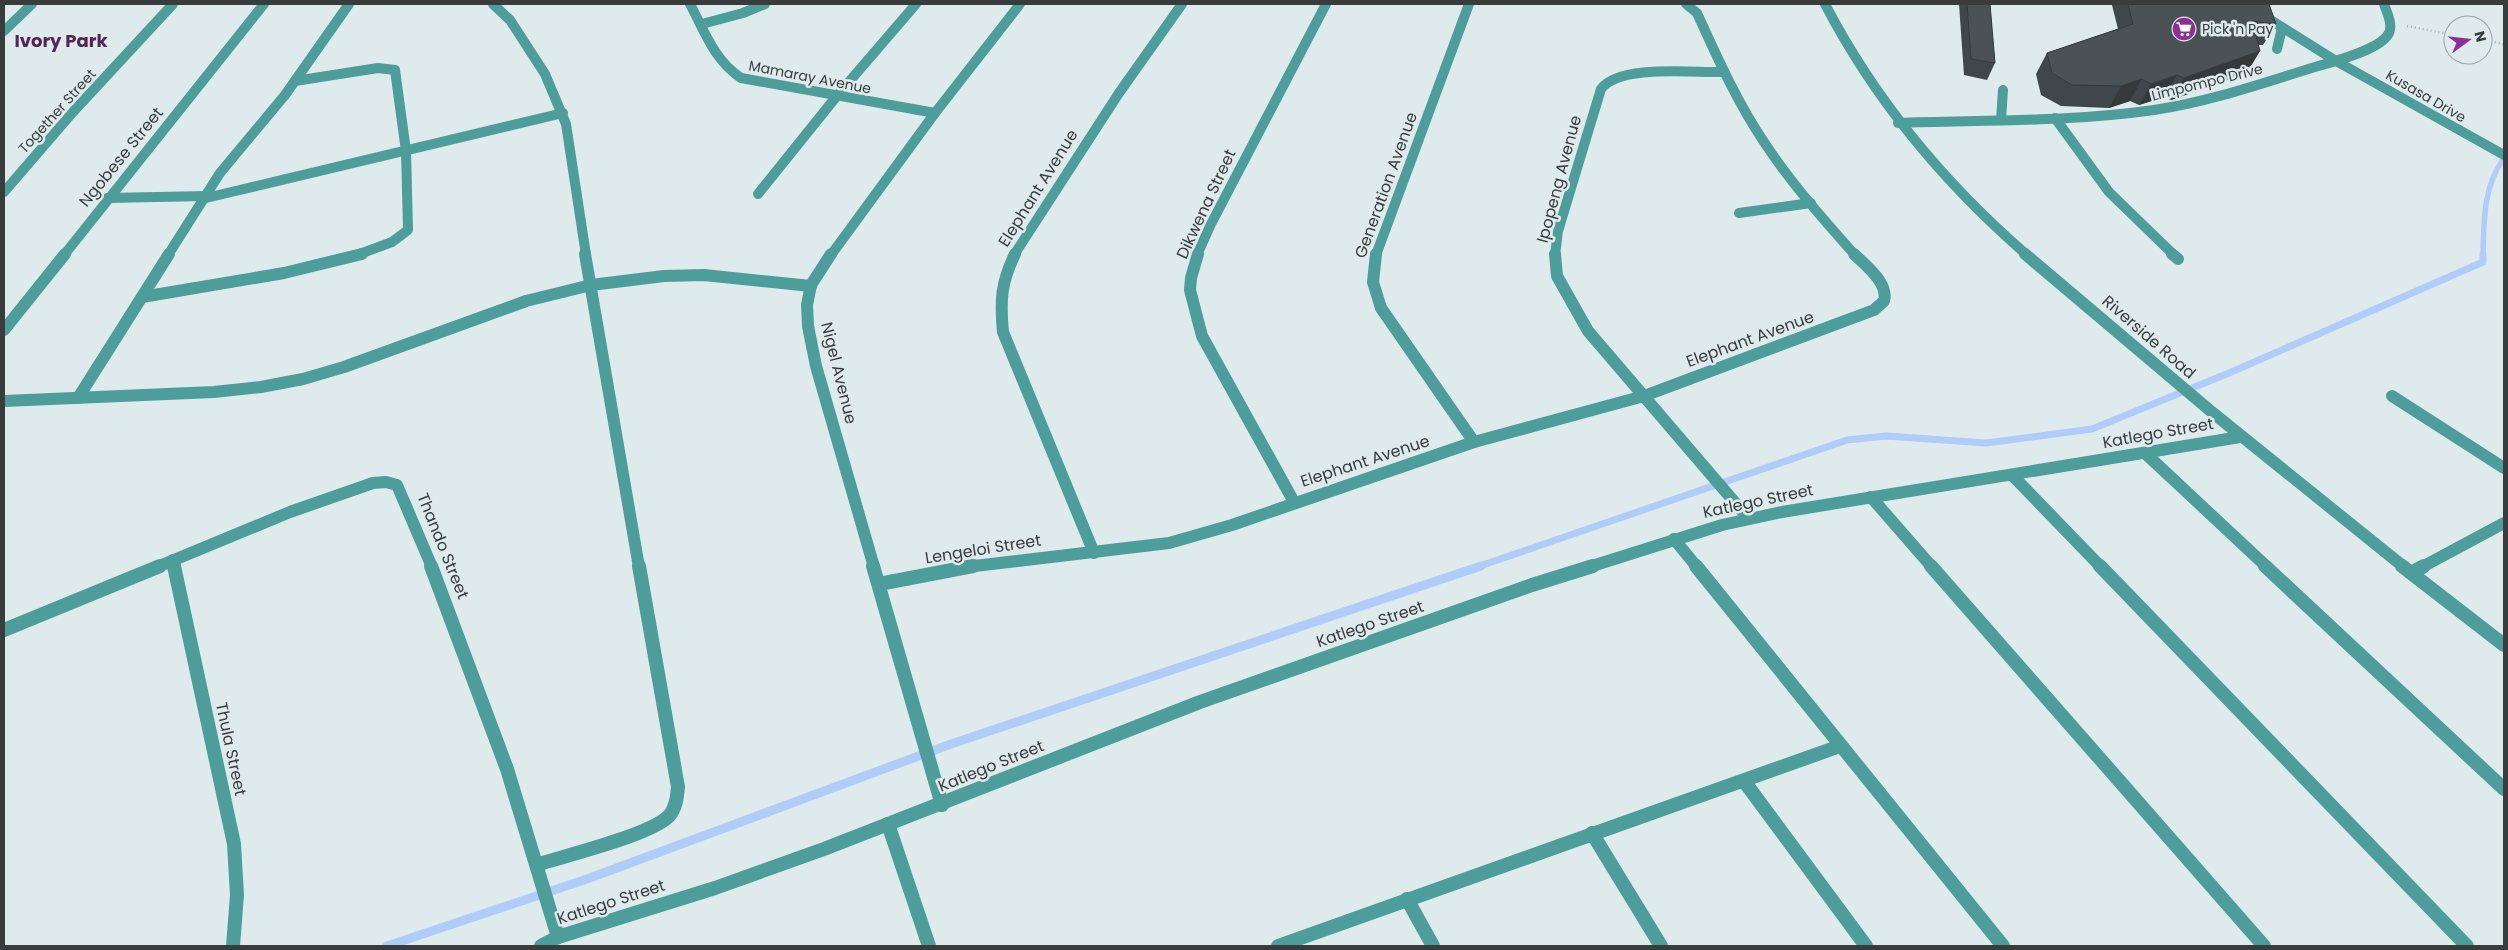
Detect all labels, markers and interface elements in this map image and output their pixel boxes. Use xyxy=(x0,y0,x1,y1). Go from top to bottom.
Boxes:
north arrow xyxy=(2443,15,2493,65)
supermarket icon: Pick 'n Pay xyxy=(2171,16,2197,42)
place label: Pick 'n Pay xyxy=(2202,19,2273,39)
district label: Ivory Park xyxy=(14,28,108,53)
text: N xyxy=(2470,29,2492,44)
street label: Mamaray Avenue xyxy=(747,55,873,99)
street label: Limpompo Drive xyxy=(2149,58,2265,105)
street label: Together Street xyxy=(14,64,100,158)
street label: Kusasa Drive xyxy=(2382,65,2470,127)
street label: Ngobese Street xyxy=(74,102,169,212)
street label: Generation Avenue xyxy=(1349,109,1423,261)
street label: Ipopeng Avenue xyxy=(1531,113,1587,245)
street label: Elephant Avenue xyxy=(993,125,1083,251)
street label: Dikwena Street xyxy=(1170,145,1242,263)
street label: Riverside Road xyxy=(2097,290,2201,384)
street label: Elephant Avenue xyxy=(1683,305,1817,373)
street label: Nigel Avenue xyxy=(815,320,863,426)
street label: Katlego Street xyxy=(2101,412,2215,454)
street label: Elephant Avenue xyxy=(1298,429,1433,493)
street label: Katlego Street xyxy=(1701,478,1815,524)
street label: Thando Street xyxy=(411,490,475,602)
street label: Lengeloi Street xyxy=(923,528,1043,570)
street label: Katlego Street xyxy=(1313,595,1427,653)
street label: Thula Street xyxy=(210,700,252,798)
street label: Katlego Street xyxy=(935,734,1048,798)
street label: Katlego Street xyxy=(554,874,668,930)

